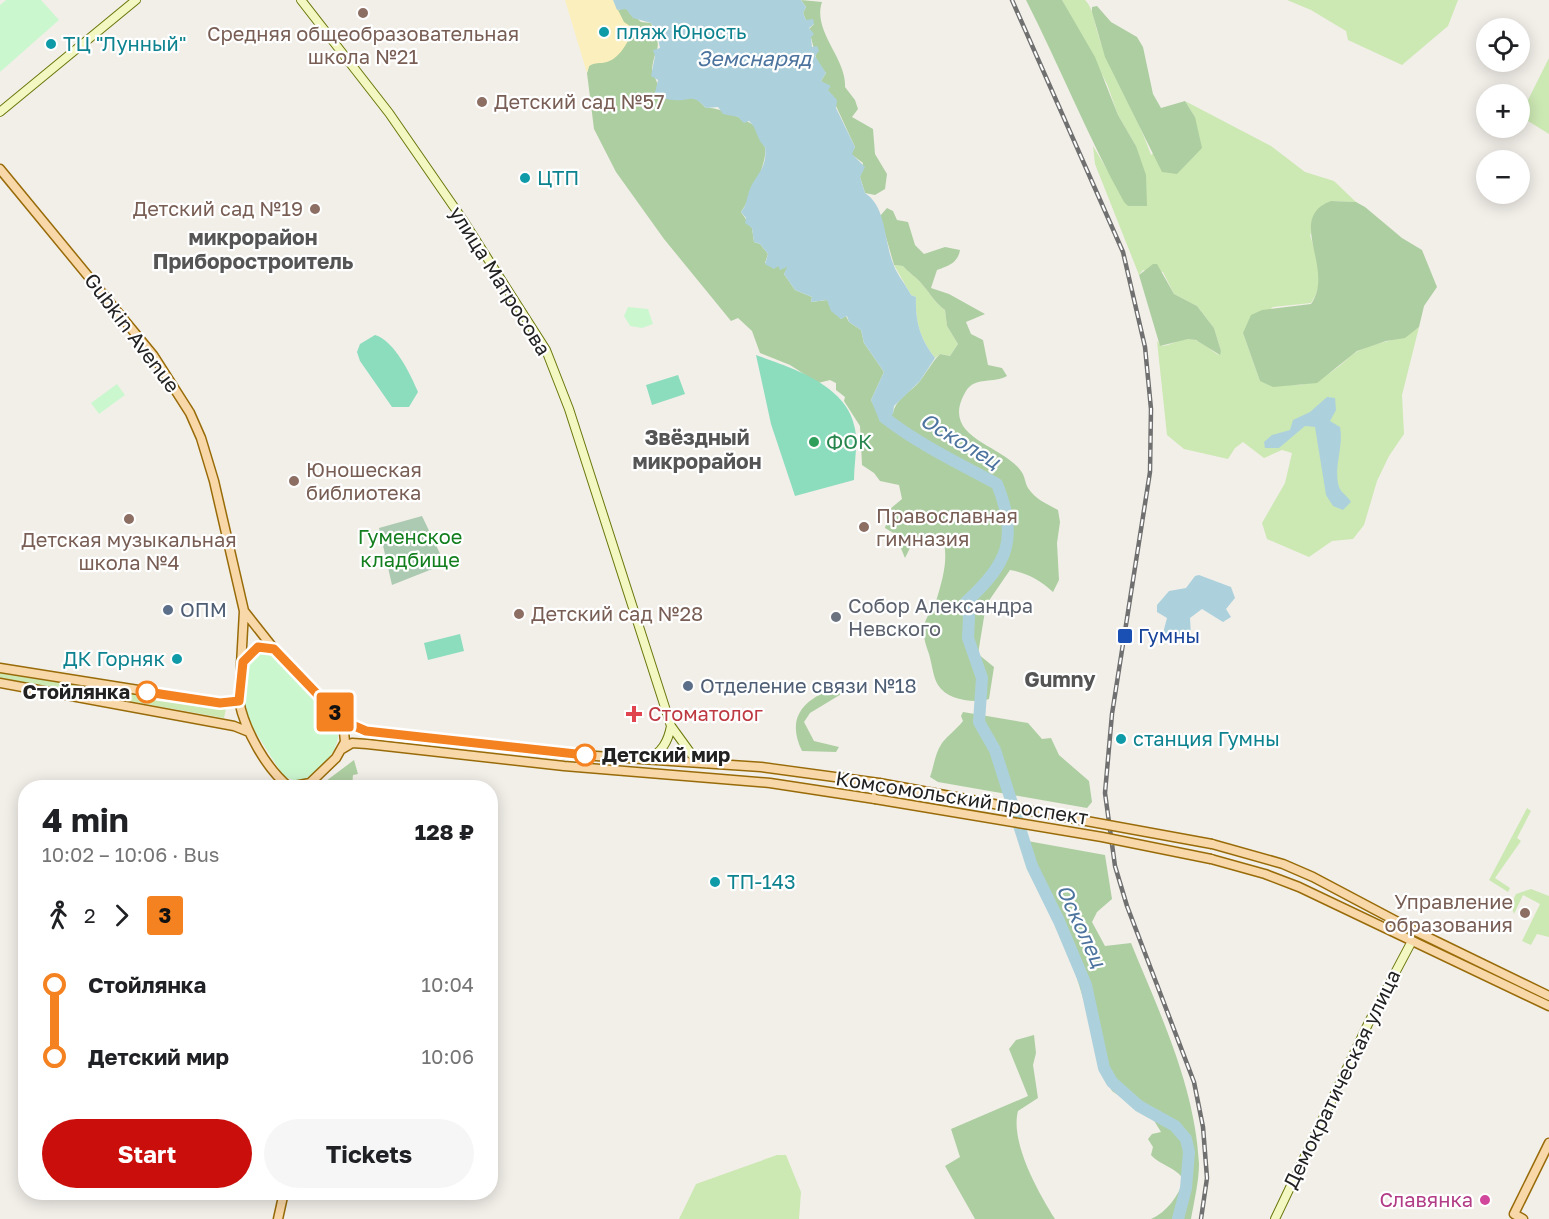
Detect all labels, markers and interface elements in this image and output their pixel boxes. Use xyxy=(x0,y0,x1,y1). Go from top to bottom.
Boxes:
marker: Средняя общеобразовательная школа №21 xyxy=(356,6,370,20)
map controls xyxy=(1476,18,1530,204)
button: locate xyxy=(1476,18,1530,72)
place label: пляж Юность xyxy=(616,19,747,43)
place label: Средняя общеобразовательная школа №21 xyxy=(207,21,519,68)
marker: пляж Юность xyxy=(597,25,611,39)
place label: ТЦ "Лунный" xyxy=(63,31,187,55)
marker: ТЦ "Лунный" xyxy=(44,37,58,51)
water label: Земснаряд xyxy=(697,45,813,71)
button: + xyxy=(1476,84,1530,138)
place label: Детский сад №57 xyxy=(494,89,665,113)
marker: Детский сад №57 xyxy=(475,95,489,109)
button: − xyxy=(1476,150,1530,204)
place label: ЦТП xyxy=(537,165,579,189)
marker: ЦТП xyxy=(518,171,532,185)
place label: Детский сад №19 xyxy=(133,196,303,220)
street label: улица Матросова xyxy=(445,201,556,360)
marker: Детский сад №19 xyxy=(308,202,322,216)
district label: микрорайон Приборостроитель xyxy=(153,224,354,274)
street label: Gubkin Avenue xyxy=(80,268,185,397)
water label: Осколец xyxy=(916,406,1006,475)
district label: Звёздный микрорайон xyxy=(633,424,761,474)
place label: ФОК xyxy=(826,429,872,453)
marker: ФОК xyxy=(807,435,821,449)
place label: Юношеская библиотека xyxy=(306,457,422,504)
marker: Юношеская библиотека xyxy=(287,474,301,488)
place label: Православная гимназия xyxy=(876,503,1018,550)
marker: Детская музыкальная школа №4 xyxy=(122,512,136,526)
marker: Православная гимназия xyxy=(857,520,871,534)
park label: Гуменское кладбище xyxy=(358,524,462,571)
place label: Детская музыкальная школа №4 xyxy=(21,527,237,574)
place label: Собор Александра Невского xyxy=(848,593,1033,640)
place label: ОПМ xyxy=(180,597,227,621)
place label: Детский сад №28 xyxy=(531,601,703,625)
marker: ОПМ xyxy=(161,603,175,617)
marker: Детский сад №28 xyxy=(512,607,526,621)
marker: Собор Александра Невского xyxy=(829,610,843,624)
place label: Гумны xyxy=(1138,623,1200,647)
marker: Гумны xyxy=(1116,627,1134,645)
place label: ДК Горняк xyxy=(63,646,165,670)
marker: ДК Горняк xyxy=(170,652,184,666)
district label: Gumny xyxy=(1024,666,1096,692)
place label: Отделение связи №18 xyxy=(700,673,917,697)
place label: Стойлянка xyxy=(23,679,130,703)
marker: Отделение связи №18 xyxy=(681,679,695,693)
marker: Стойлянка xyxy=(136,681,158,703)
line badge: 3 xyxy=(316,692,354,732)
text: 3 xyxy=(329,699,341,725)
place label: Стоматолог xyxy=(648,701,763,725)
marker: Стоматолог xyxy=(625,705,643,723)
place label: станция Гумны xyxy=(1133,726,1280,750)
marker: станция Гумны xyxy=(1114,732,1128,746)
place label: Детский мир xyxy=(602,742,730,766)
marker: Детский мир xyxy=(574,744,596,766)
street label: Комсомольский проспект xyxy=(834,765,1090,829)
text: 4 min xyxy=(42,800,129,839)
text: 128 ₽ xyxy=(415,818,474,845)
text: 10:02 – 10:06 · Bus xyxy=(42,842,219,866)
place label: ТП-143 xyxy=(727,869,796,893)
marker: ТП-143 xyxy=(708,875,722,889)
water label: Осколец xyxy=(1051,880,1113,972)
place label: Управление образования xyxy=(1385,889,1513,936)
icon: walk xyxy=(42,899,75,932)
icon: forward xyxy=(105,899,138,932)
text: 3 xyxy=(159,902,171,928)
text: 2 xyxy=(84,903,96,927)
marker: Управление образования xyxy=(1518,906,1532,920)
street label: Демократическая улица xyxy=(1278,965,1405,1192)
text: Стойлянка xyxy=(88,971,206,998)
text: 10:04 xyxy=(421,972,474,996)
text: Детский мир xyxy=(88,1043,229,1070)
text: 10:06 xyxy=(421,1044,474,1068)
button: Start xyxy=(42,1119,252,1188)
button: Tickets xyxy=(264,1119,474,1188)
place label: Славянка xyxy=(1380,1187,1473,1211)
marker: Славянка xyxy=(1478,1193,1492,1207)

